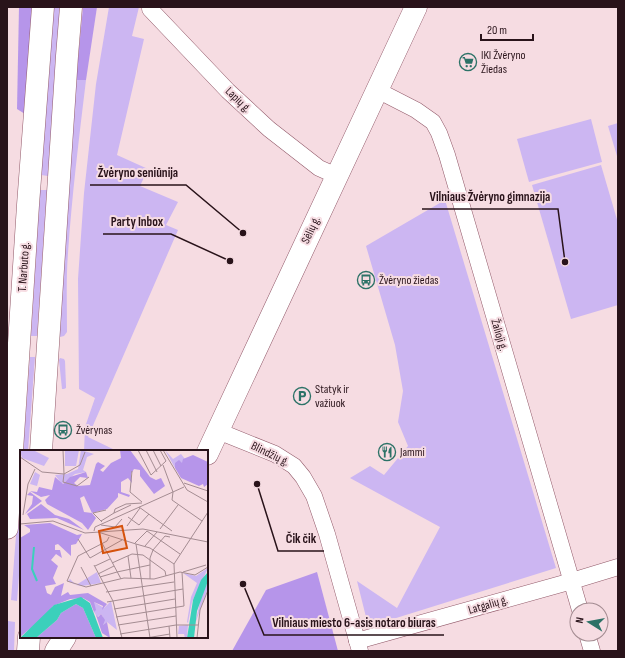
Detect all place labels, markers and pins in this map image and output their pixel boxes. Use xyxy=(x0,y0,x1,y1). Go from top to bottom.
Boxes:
place label: IKI Žvėryno Žiedas xyxy=(481,48,526,77)
supermarket icon: IKI Žvėryno Žiedas xyxy=(458,52,478,72)
callout: Žvėryno seniūnija xyxy=(90,160,186,185)
callout: Vilniaus Žvėryno gimnazija xyxy=(422,184,558,209)
callout: Party Inbox xyxy=(103,209,171,234)
bus stop icon: Žvėryno žiedas xyxy=(356,270,376,290)
place label: Žvėryno žiedas xyxy=(379,273,439,288)
place label: Statyk ir važiuok xyxy=(315,382,349,411)
parking icon: Statyk ir važiuok xyxy=(292,386,312,406)
bus stop icon: Žvėrynas xyxy=(53,420,73,440)
place label: Žvėrynas xyxy=(76,423,112,438)
restaurant icon: Jammi xyxy=(377,442,397,462)
place label: Jammi xyxy=(399,445,425,460)
callout: Čik čik xyxy=(278,526,324,551)
callout: Vilniaus miesto 6-asis notaro biuras xyxy=(264,610,444,635)

